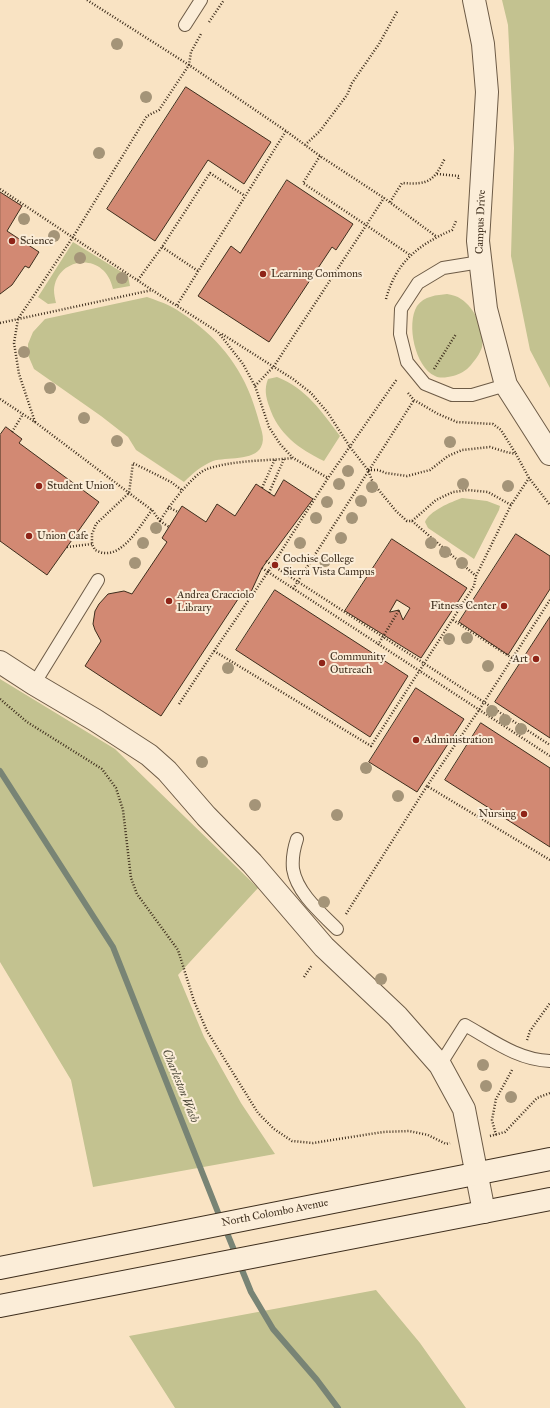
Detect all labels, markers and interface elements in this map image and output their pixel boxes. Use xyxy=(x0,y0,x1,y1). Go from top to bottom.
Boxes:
street label: Campus Drive xyxy=(473,190,489,254)
place label: Science xyxy=(20,234,54,248)
marker: Science xyxy=(7,236,17,246)
place label: Learning Commons xyxy=(271,267,362,281)
marker: Learning Commons xyxy=(258,269,268,279)
place label: Student Union xyxy=(47,479,114,493)
marker: Student Union xyxy=(34,481,44,491)
place label: Union Cafe xyxy=(37,529,89,543)
marker: Union Cafe xyxy=(24,531,34,541)
place label: Cochise College Sierra Vista Campus xyxy=(283,552,375,578)
marker: Cochise College Sierra Vista Campus xyxy=(270,560,280,570)
place label: Andrea Cracciolo Library xyxy=(177,588,254,614)
marker: Andrea Cracciolo Library xyxy=(164,596,174,606)
place label: Fitness Center xyxy=(430,599,496,613)
marker: Fitness Center xyxy=(499,601,509,611)
place label: Community Outreach xyxy=(330,650,385,676)
place label: Art xyxy=(513,652,528,666)
marker: Art xyxy=(531,654,541,664)
marker: Community Outreach xyxy=(317,658,327,668)
place label: Administration xyxy=(424,733,493,747)
marker: Administration xyxy=(411,735,421,745)
place label: Nursing xyxy=(479,807,516,821)
marker: Nursing xyxy=(519,809,529,819)
water label: Charleston Wash xyxy=(159,1047,201,1125)
street label: North Colombo Avenue xyxy=(221,1196,329,1230)

